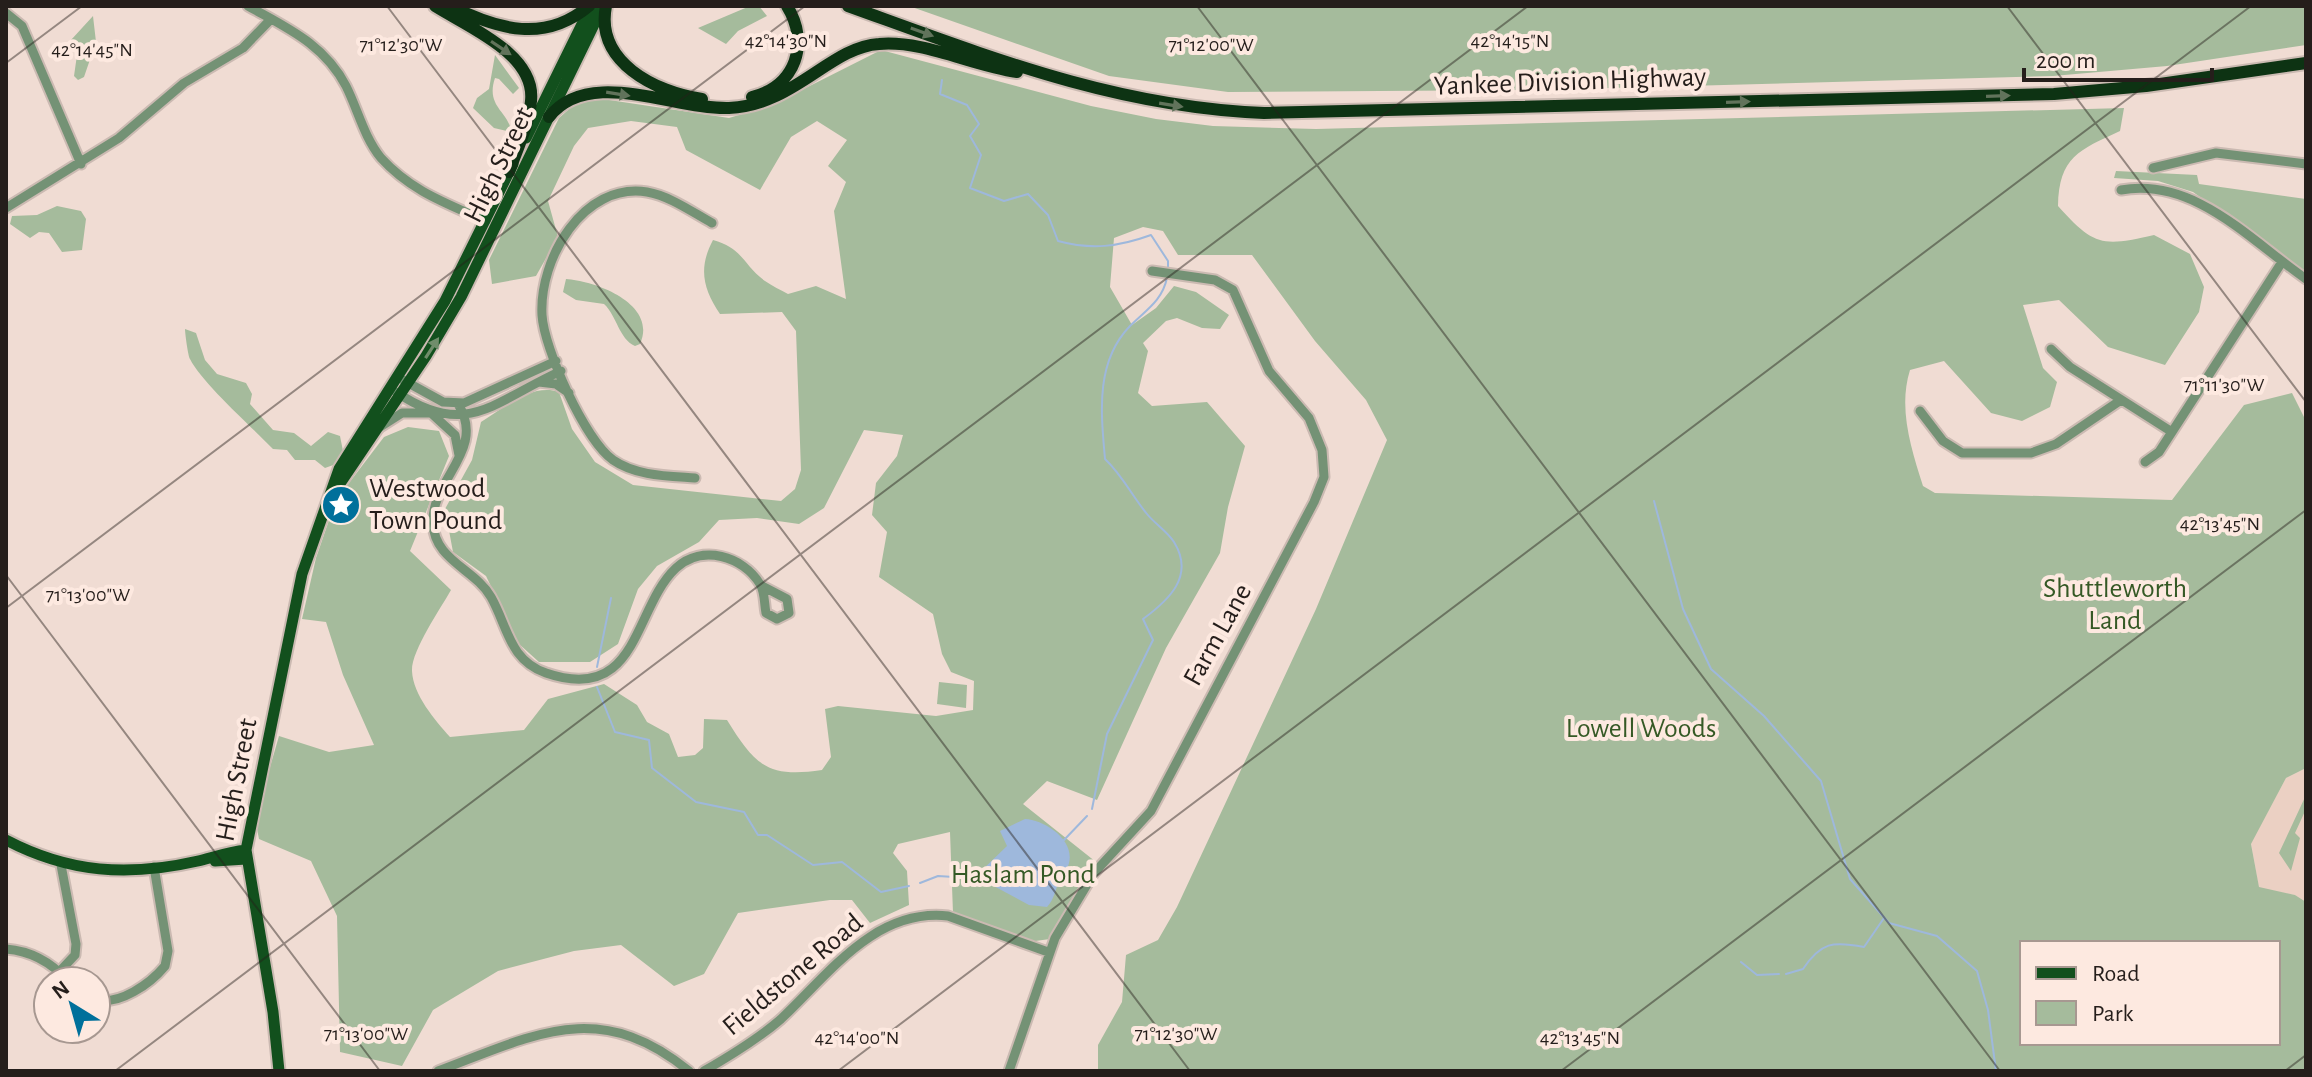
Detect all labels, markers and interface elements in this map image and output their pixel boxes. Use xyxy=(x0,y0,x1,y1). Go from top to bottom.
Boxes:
one-way arrow xyxy=(910,27,934,39)
text: 42°14'30"N xyxy=(745,31,827,51)
text: 42°14'15"N xyxy=(1471,31,1549,51)
scale bar xyxy=(2024,32,2212,82)
text: 71°12'30"W xyxy=(360,35,443,55)
text: 71°12'00"W xyxy=(1168,35,1254,55)
text: 42°14'45"N xyxy=(51,40,133,60)
one-way arrow xyxy=(490,41,511,56)
text: 200 m xyxy=(2036,49,2095,73)
street label: Yankee Division Highway xyxy=(1433,63,1707,101)
one-way arrow xyxy=(606,88,631,100)
one-way arrow xyxy=(1986,89,2011,102)
one-way arrow xyxy=(1726,95,1751,108)
one-way arrow xyxy=(1159,99,1184,112)
street label: High Street xyxy=(459,103,539,227)
one-way arrow xyxy=(424,337,439,358)
text: 71°11'30"W xyxy=(2184,375,2264,395)
place label: Westwood Town Pound xyxy=(369,475,502,535)
place icon: Westwood Town Pound xyxy=(320,484,362,526)
text: 42°13'45"N xyxy=(2180,514,2260,534)
park label: Shuttleworth Land xyxy=(2043,575,2187,635)
street label: Farm Lane xyxy=(1179,579,1257,691)
text: 71°13'00"W xyxy=(46,585,130,605)
park label: Lowell Woods xyxy=(1566,715,1716,743)
street label: High Street xyxy=(211,716,263,844)
park label: Haslam Pond xyxy=(951,861,1095,889)
street label: Fieldstone Road xyxy=(718,909,868,1041)
legend xyxy=(2020,941,2280,1045)
text: Road xyxy=(2092,962,2140,986)
north arrow xyxy=(32,965,112,1045)
text: N xyxy=(48,976,73,1003)
text: Park xyxy=(2092,1002,2133,1026)
text: 71°13'00"W xyxy=(324,1024,408,1044)
text: 71°12'30"W xyxy=(1135,1024,1218,1044)
text: 42°14'00"N xyxy=(815,1028,899,1048)
text: 42°13'45"N xyxy=(1540,1028,1620,1048)

